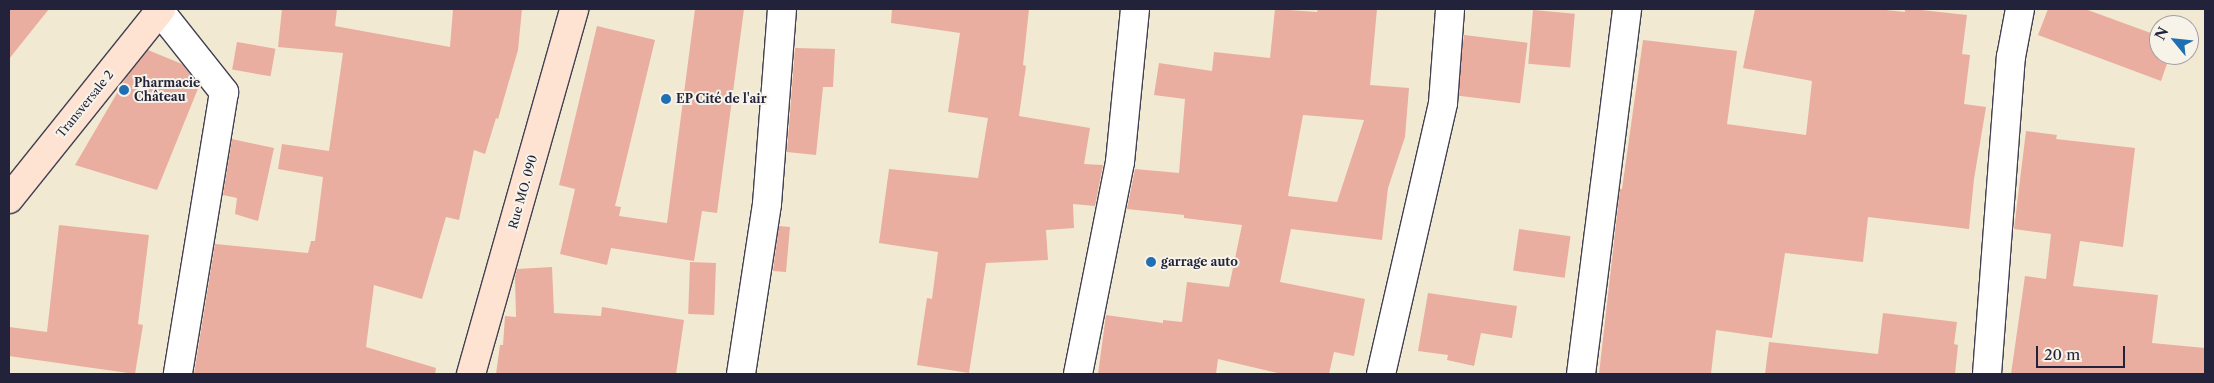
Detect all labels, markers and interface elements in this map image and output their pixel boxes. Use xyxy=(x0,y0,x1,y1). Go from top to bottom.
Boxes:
north arrow xyxy=(2149,15,2199,65)
text: N xyxy=(2151,24,2172,43)
street label: Transversale 2 xyxy=(54,68,116,140)
place label: Pharmacie Château xyxy=(134,76,200,104)
marker: Pharmacie Château xyxy=(118,84,130,96)
place label: EP Cité de l'air xyxy=(676,92,767,106)
marker: EP Cité de l'air xyxy=(660,93,672,105)
street label: Rue MO. 090 xyxy=(506,153,540,231)
place label: garrage auto xyxy=(1161,255,1238,269)
marker: garrage auto xyxy=(1145,256,1157,268)
scale bar xyxy=(2039,336,2128,368)
text: 20 m xyxy=(2044,345,2080,364)

